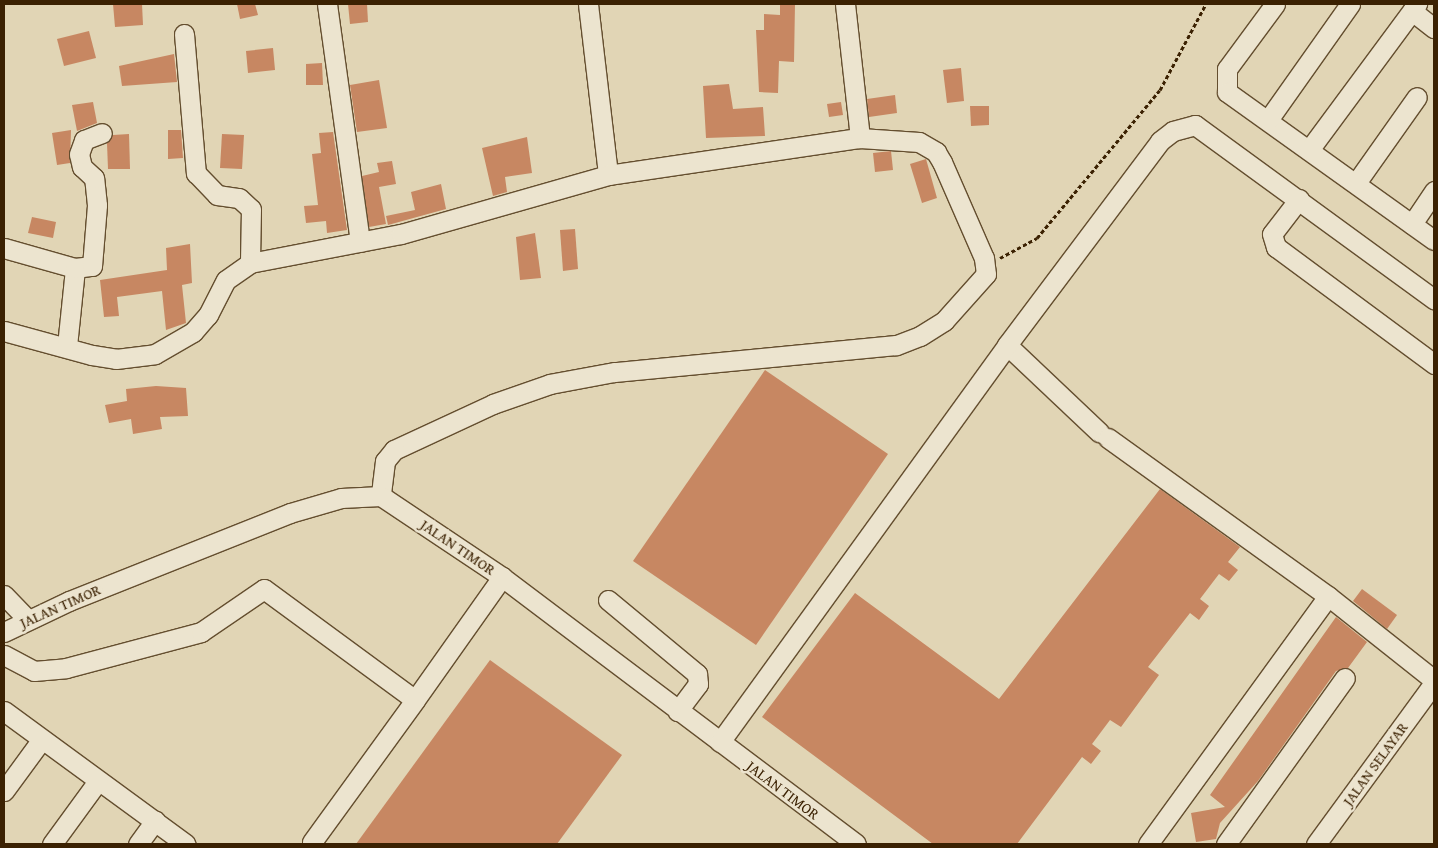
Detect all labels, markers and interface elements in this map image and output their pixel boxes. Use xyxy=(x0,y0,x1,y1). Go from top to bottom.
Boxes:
street label: JALAN TIMOR xyxy=(417,515,499,579)
street label: JALAN TIMOR xyxy=(17,580,103,632)
street label: JALAN SELAYAR xyxy=(1339,719,1411,809)
street label: JALAN TIMOR xyxy=(743,757,823,823)

